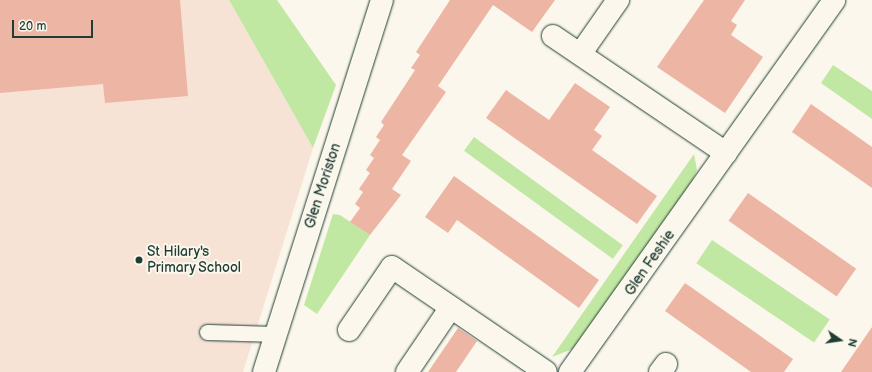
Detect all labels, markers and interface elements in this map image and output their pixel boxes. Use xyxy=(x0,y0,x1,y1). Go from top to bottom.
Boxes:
scale bar xyxy=(14,12,95,38)
text: 20 m xyxy=(19,19,46,34)
street label: Glen Moriston xyxy=(301,141,345,231)
street label: Glen Feshie xyxy=(621,227,679,299)
place label: St Hilary's Primary School xyxy=(147,244,242,276)
marker: St Hilary's Primary School xyxy=(134,255,144,265)
north arrow xyxy=(820,320,860,360)
text: N xyxy=(845,337,859,348)

